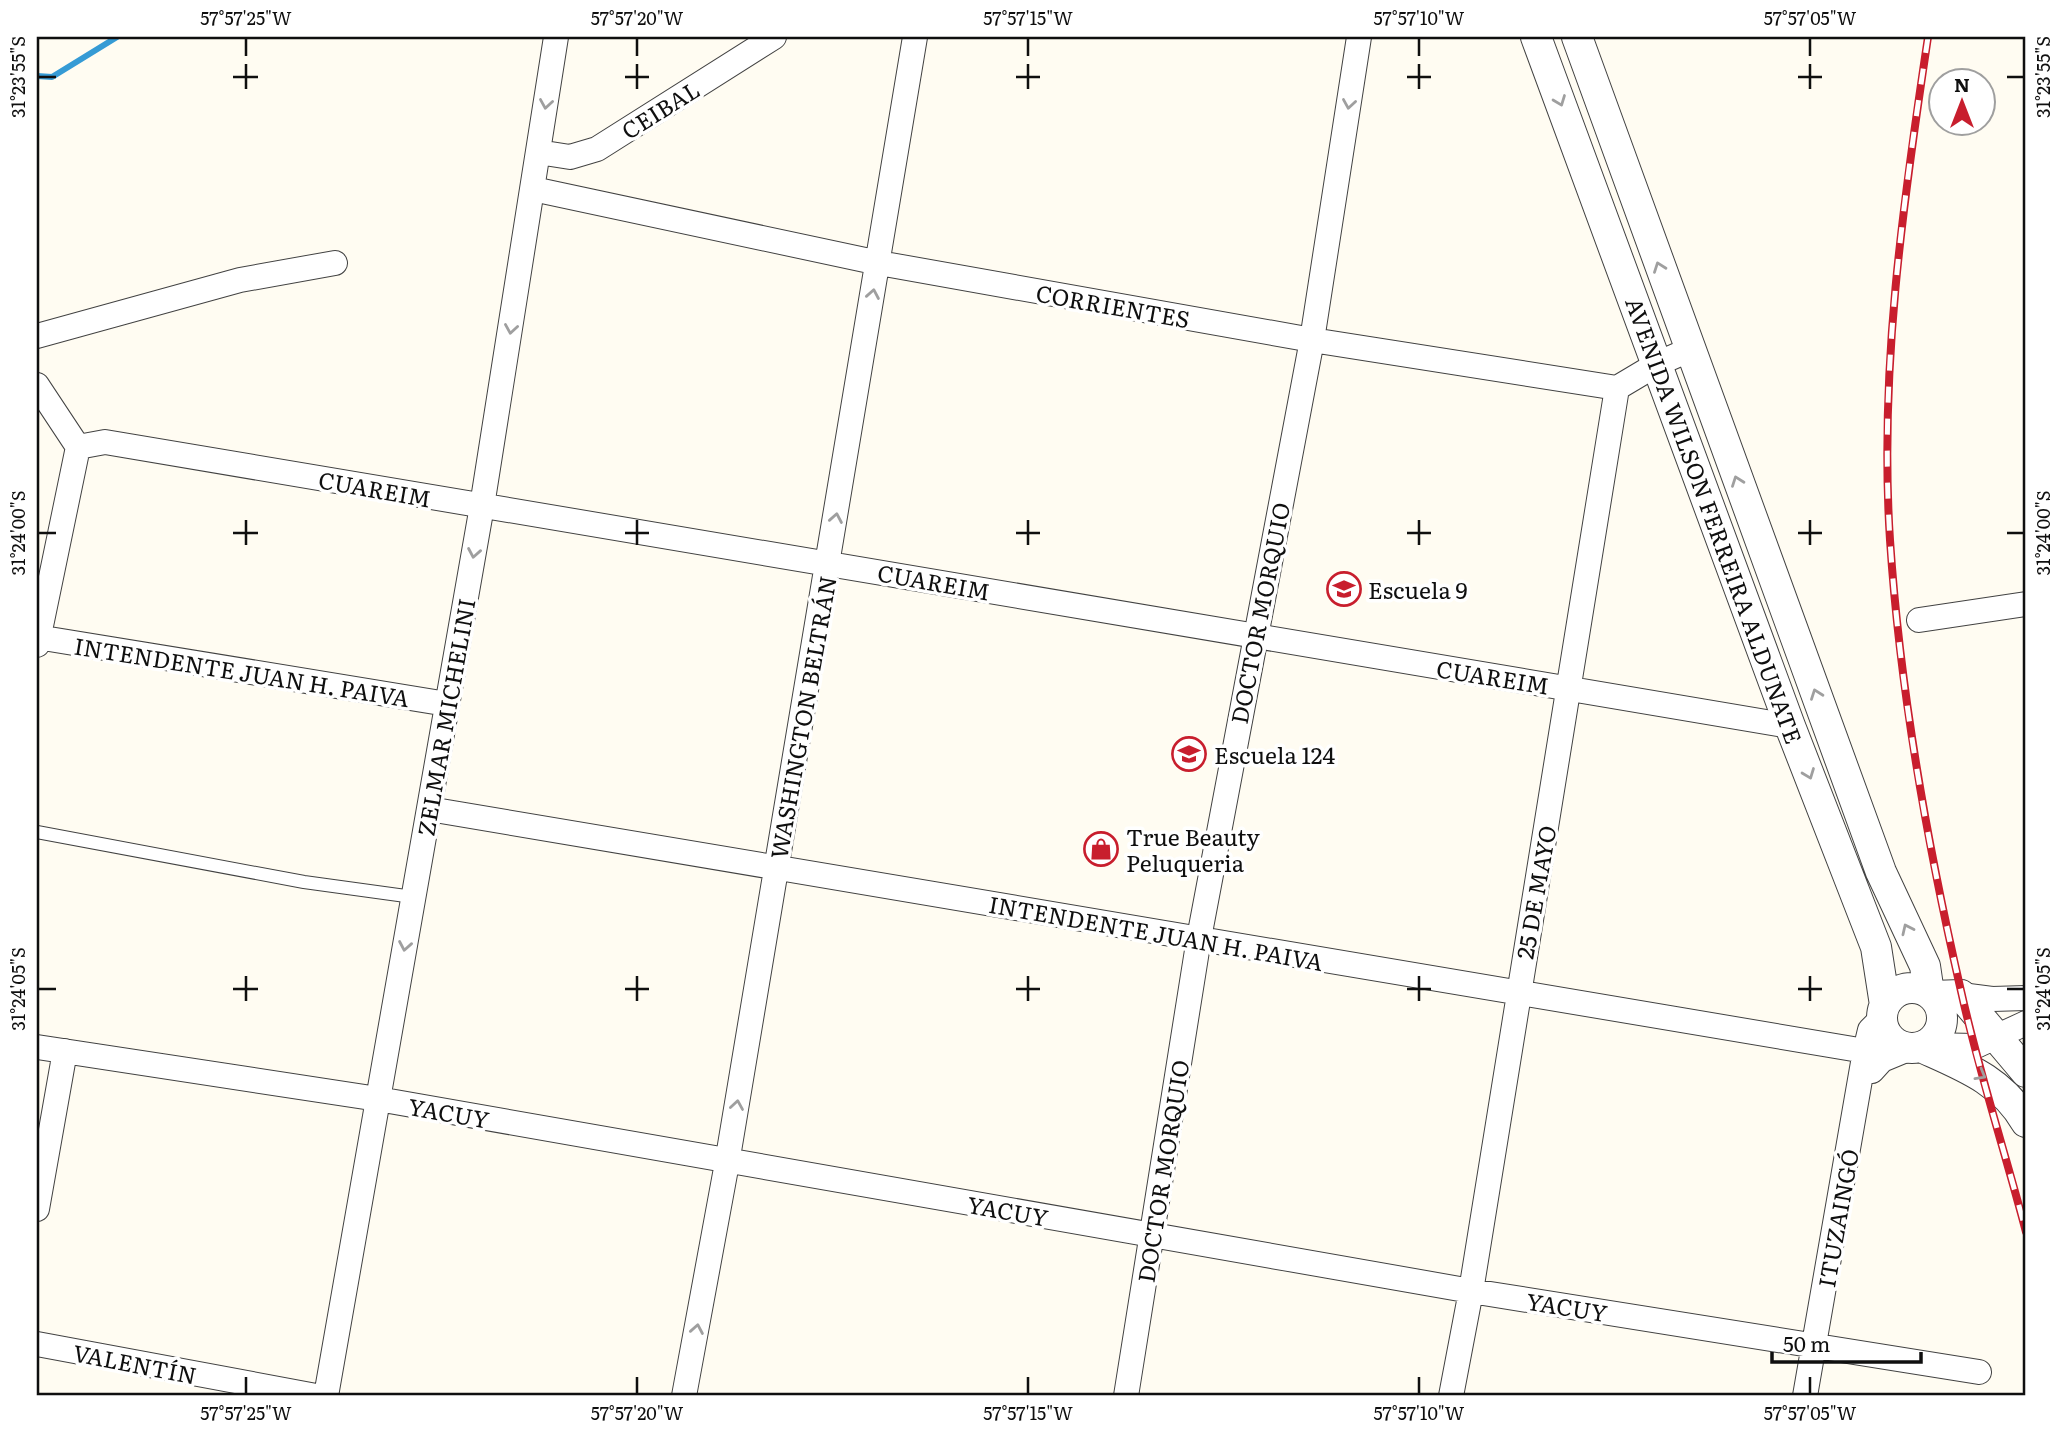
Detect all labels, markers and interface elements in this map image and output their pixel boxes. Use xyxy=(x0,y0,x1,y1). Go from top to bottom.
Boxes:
text: 57°57'25"W xyxy=(200,4,292,31)
text: 57°57'20"W xyxy=(591,4,684,31)
text: 57°57'15"W xyxy=(983,4,1073,31)
text: 57°57'10"W xyxy=(1374,4,1465,31)
text: 57°57'05"W xyxy=(1764,4,1857,31)
text: 31°23'55"S xyxy=(4,36,31,118)
text: 31°23'55"S xyxy=(2029,36,2056,118)
north arrow xyxy=(1926,66,1996,136)
text: N xyxy=(1954,70,1970,98)
street label: CEIBAL xyxy=(614,72,706,146)
one-way arrow xyxy=(1552,94,1566,106)
one-way arrow xyxy=(539,98,554,110)
one-way arrow xyxy=(1342,98,1357,110)
one-way arrow xyxy=(1653,261,1667,274)
street label: CORRIENTES xyxy=(1034,275,1192,335)
one-way arrow xyxy=(865,288,880,300)
street label: AVENIDA WILSON FERREIRA ALDUNATE xyxy=(1618,292,1812,748)
one-way arrow xyxy=(503,323,518,335)
street label: CUAREIM xyxy=(316,461,434,515)
one-way arrow xyxy=(1731,475,1745,487)
text: 31°24'00"S xyxy=(4,491,31,575)
text: 31°24'00"S xyxy=(2029,491,2056,575)
street label: DOCTOR MORQUIO xyxy=(1221,499,1297,727)
one-way arrow xyxy=(828,513,843,524)
one-way arrow xyxy=(467,547,482,559)
street label: CUAREIM xyxy=(875,554,993,608)
school or university icon: Escuela 9 xyxy=(1325,570,1363,608)
place label: Escuela 9 xyxy=(1368,572,1467,606)
street label: WASHINGTON BELTRÁN xyxy=(760,573,844,861)
street label: ZELMAR MICHELINI xyxy=(407,596,483,838)
street label: INTENDENTE JUAN H. PAIVA xyxy=(72,628,412,714)
street label: CUAREIM xyxy=(1434,650,1552,702)
one-way arrow xyxy=(1810,689,1824,701)
school or university icon: Escuela 124 xyxy=(1170,735,1208,773)
place label: Escuela 124 xyxy=(1214,737,1335,771)
one-way arrow xyxy=(1800,767,1814,779)
place label: True Beauty Peluqueria xyxy=(1126,819,1260,879)
street label: 25 DE MAYO xyxy=(1507,823,1563,961)
shop icon: True Beauty Peluqueria xyxy=(1082,830,1120,868)
street label: INTENDENTE JUAN H. PAIVA xyxy=(986,886,1326,978)
one-way arrow xyxy=(1901,924,1915,936)
one-way arrow xyxy=(398,940,413,952)
text: 31°24'05"S xyxy=(4,947,31,1031)
text: 31°24'05"S xyxy=(2029,947,2056,1031)
street label: DOCTOR MORQUIO xyxy=(1128,1057,1196,1285)
one-way arrow xyxy=(1973,1067,1986,1080)
street label: YACUY xyxy=(406,1088,492,1136)
one-way arrow xyxy=(729,1099,744,1111)
street label: ITUZAINGÓ xyxy=(1808,1146,1866,1290)
street label: YACUY xyxy=(965,1186,1051,1234)
street label: YACUY xyxy=(1524,1283,1610,1329)
scale bar xyxy=(1772,1321,1921,1365)
one-way arrow xyxy=(688,1323,703,1335)
text: 50 m xyxy=(1783,1327,1830,1358)
street label: VALENTÍN xyxy=(70,1334,200,1392)
text: 57°57'25"W xyxy=(200,1399,292,1426)
text: 57°57'20"W xyxy=(591,1399,684,1426)
text: 57°57'15"W xyxy=(983,1399,1073,1426)
text: 57°57'10"W xyxy=(1374,1399,1465,1426)
text: 57°57'05"W xyxy=(1764,1399,1857,1426)

